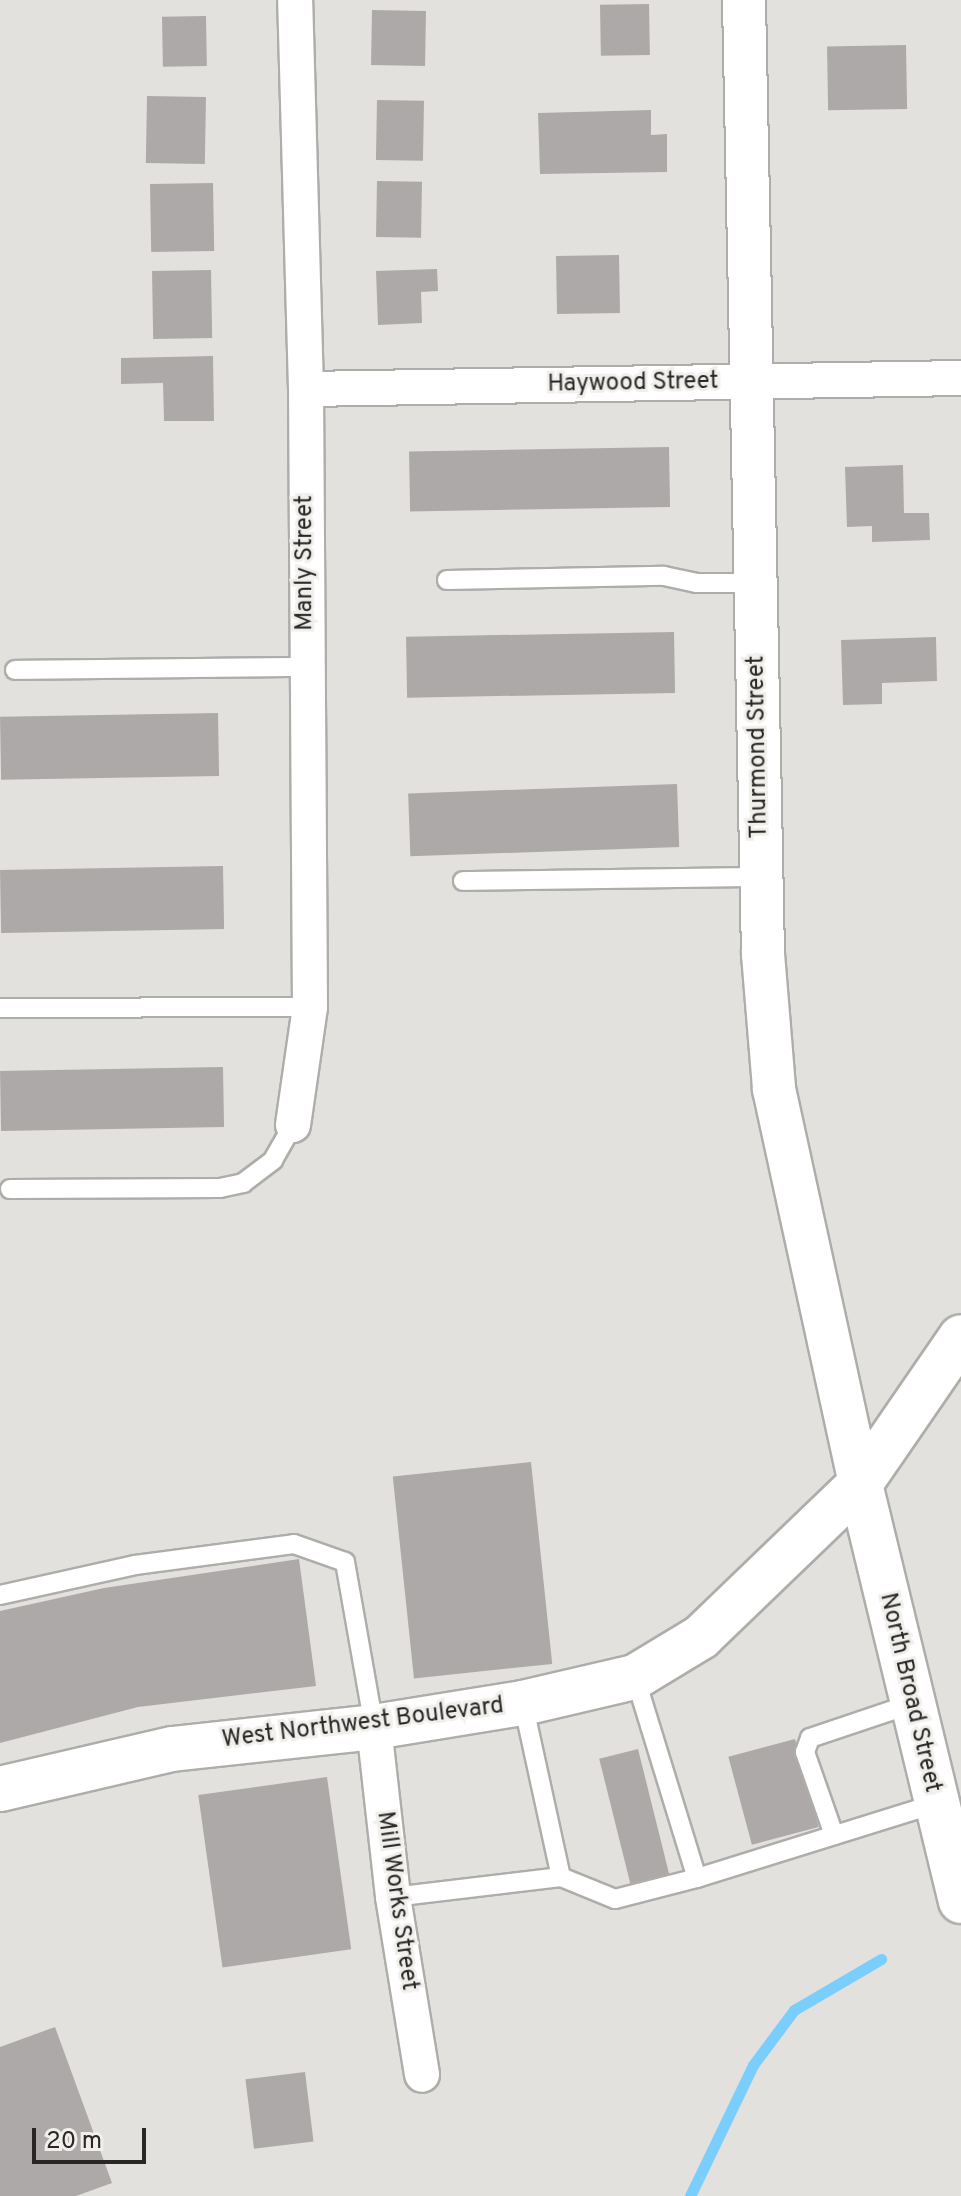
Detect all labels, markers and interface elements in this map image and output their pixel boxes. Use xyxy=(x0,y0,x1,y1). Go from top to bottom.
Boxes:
street label: Haywood Street xyxy=(547,368,719,400)
street label: Manly Street xyxy=(292,495,320,631)
street label: Thurmond Street xyxy=(743,655,775,839)
street label: North Broad Street xyxy=(872,1590,946,1796)
street label: West Northwest Boulevard xyxy=(220,1692,506,1756)
street label: Mill Works Street xyxy=(369,1809,423,1993)
scale bar xyxy=(36,2112,150,2162)
text: 20 m xyxy=(46,2127,102,2157)

